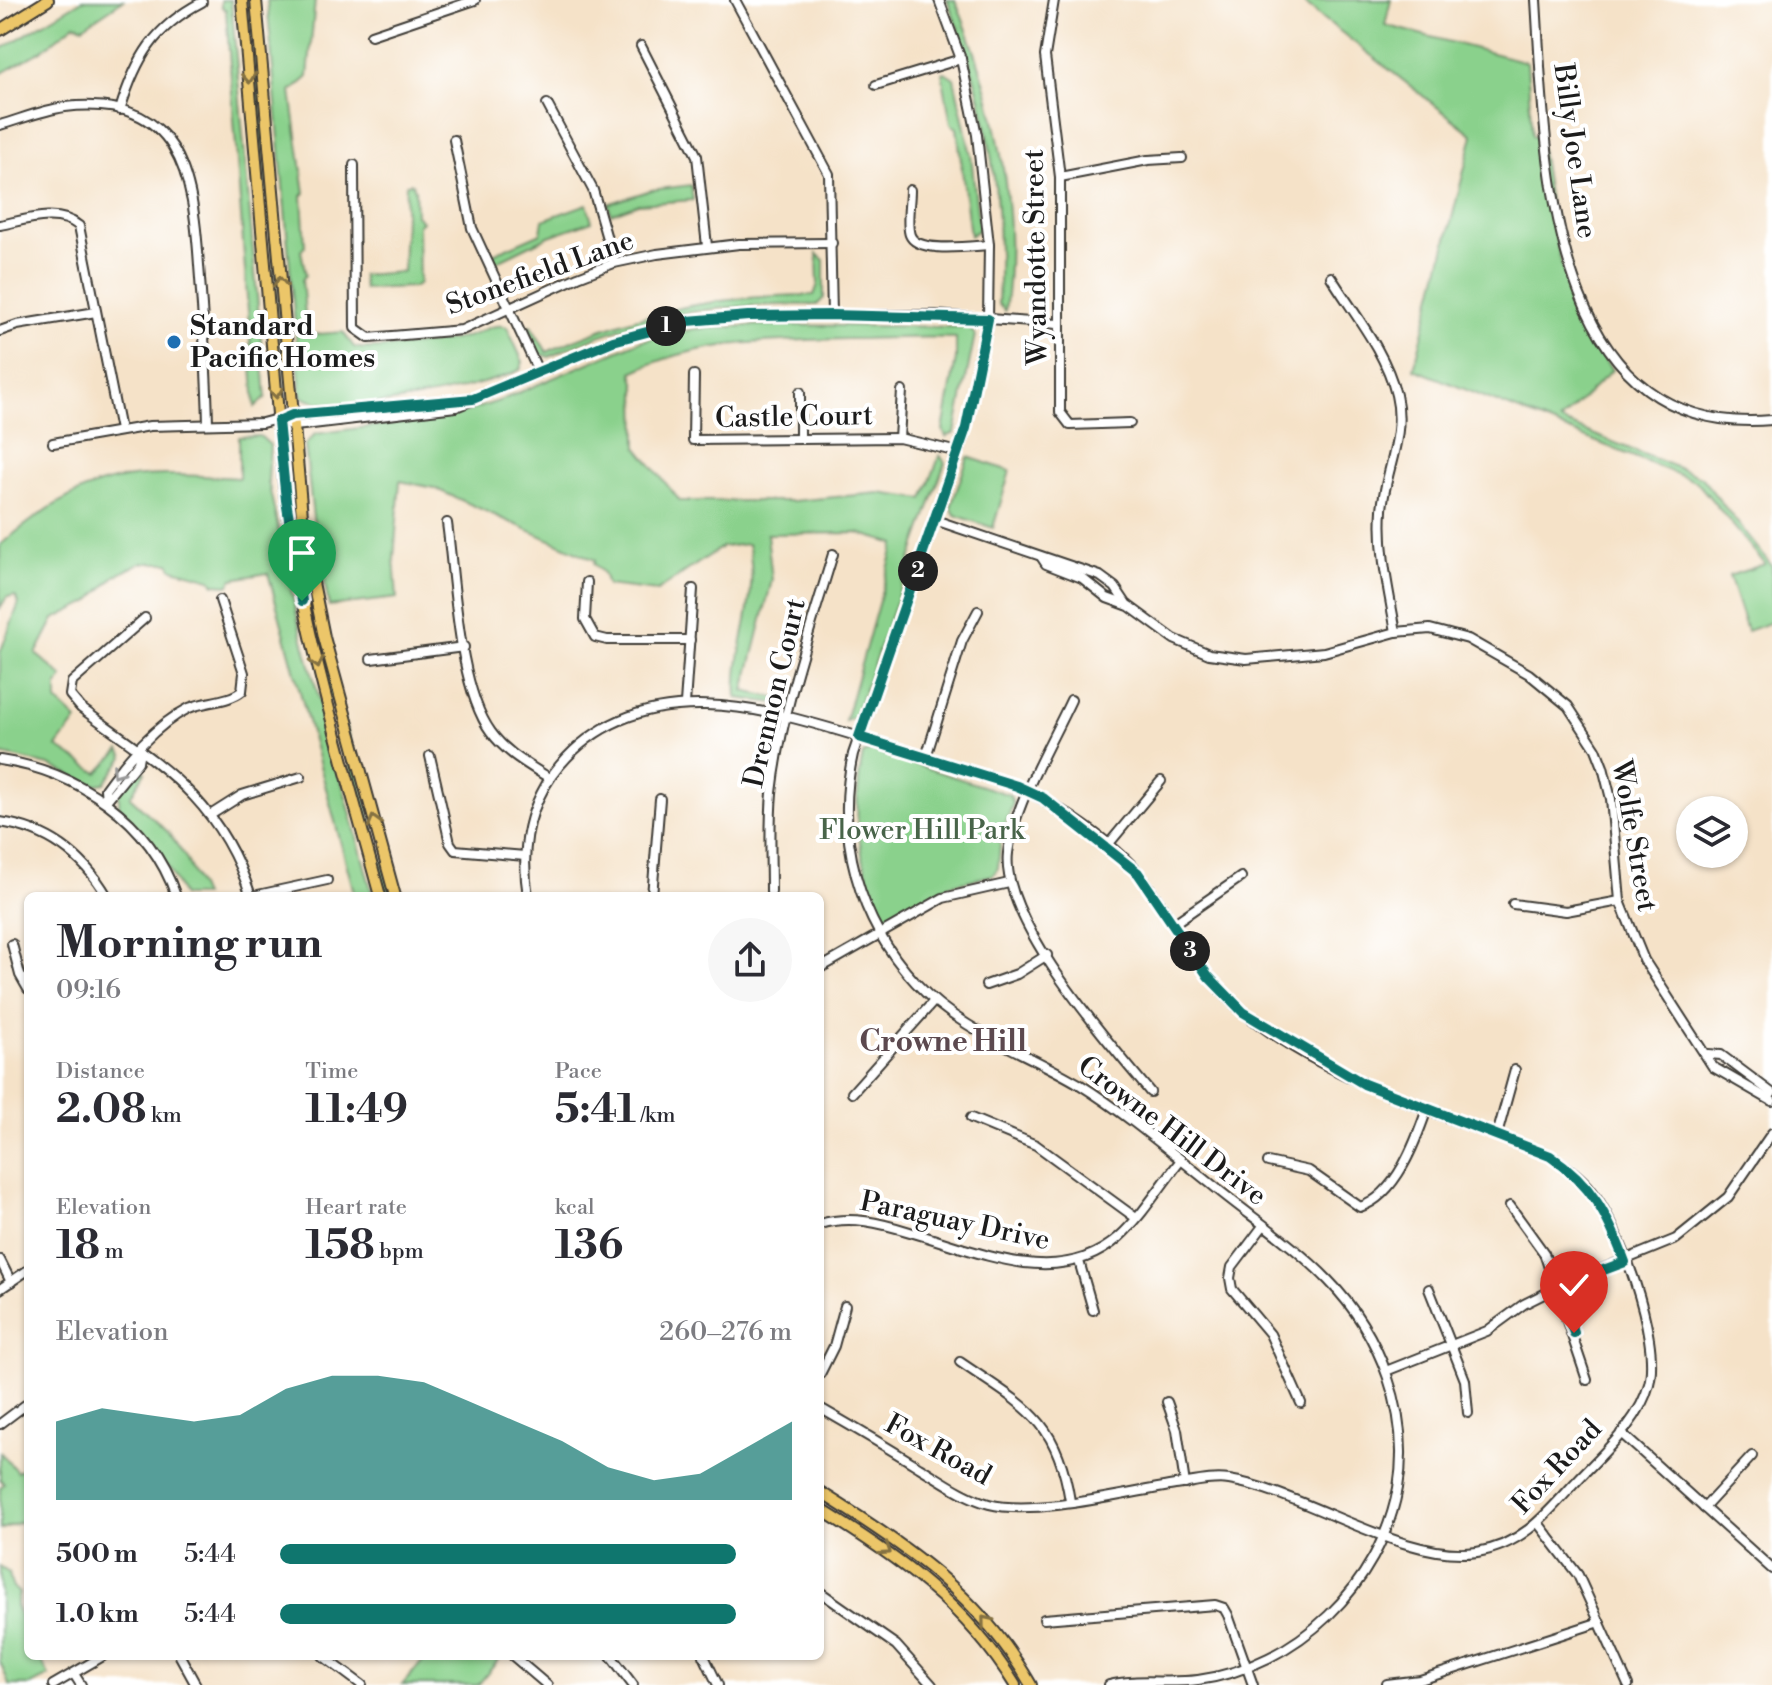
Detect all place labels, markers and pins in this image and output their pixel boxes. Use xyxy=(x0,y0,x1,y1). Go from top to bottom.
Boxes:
pin: 1 xyxy=(646,306,686,346)
place label: Standard Pacific Homes xyxy=(190,309,375,376)
marker: Standard Pacific Homes xyxy=(165,333,183,351)
pin xyxy=(268,519,336,601)
pin: 2 xyxy=(898,551,938,591)
pin: 3 xyxy=(1170,931,1210,971)
pin xyxy=(1540,1251,1608,1333)

